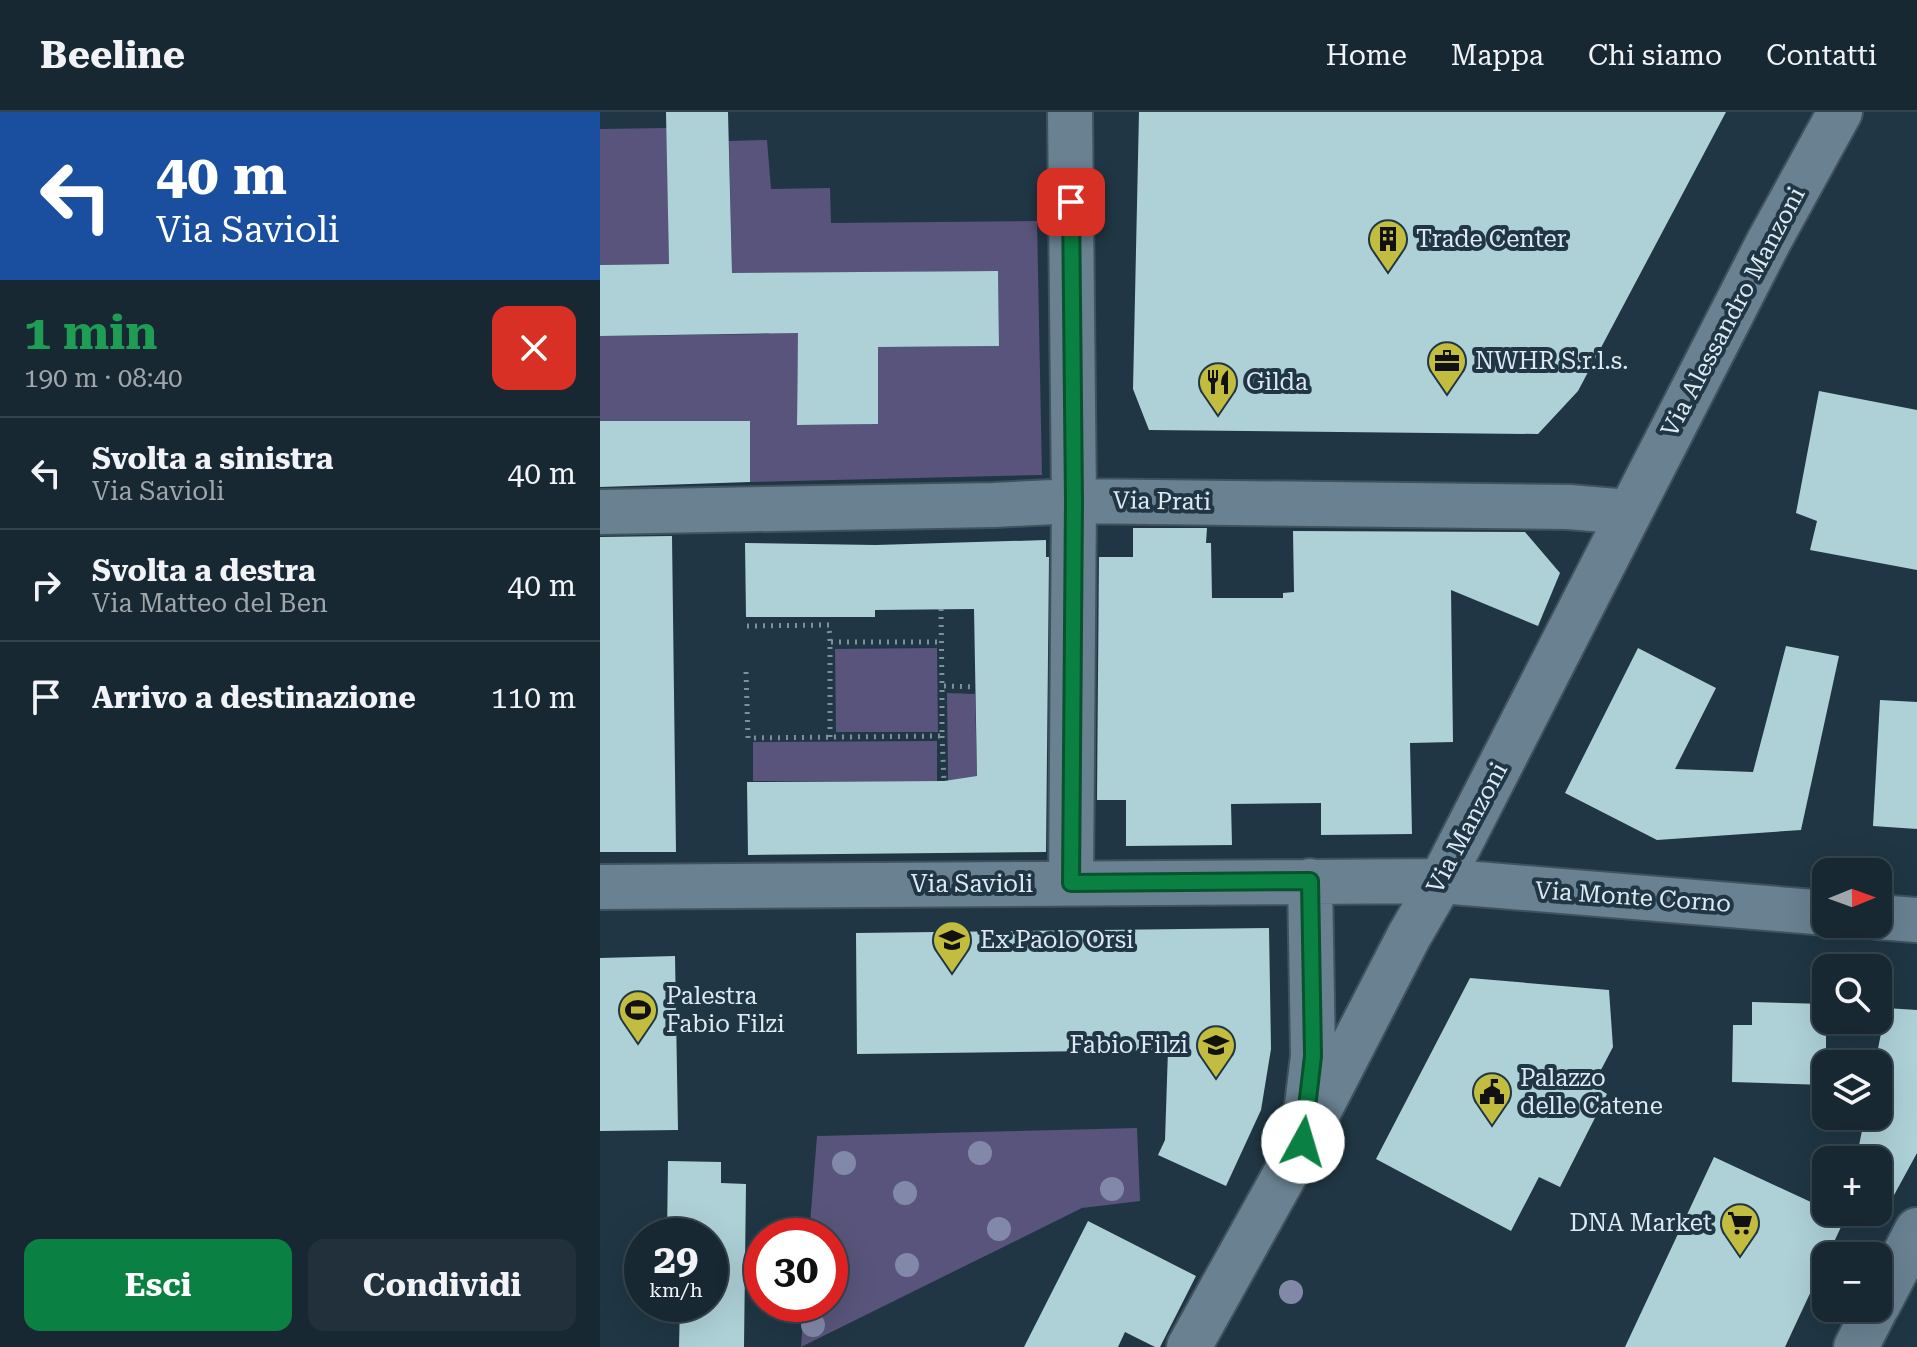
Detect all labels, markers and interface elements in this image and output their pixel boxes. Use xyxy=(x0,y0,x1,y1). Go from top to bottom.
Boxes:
text: Beeline xyxy=(40,33,185,77)
text: Home xyxy=(1326,39,1407,72)
text: Mappa xyxy=(1451,39,1544,72)
text: Chi siamo xyxy=(1588,39,1722,72)
text: Contatti xyxy=(1766,39,1877,72)
text: 40 m xyxy=(156,142,287,208)
icon: left xyxy=(24,144,128,248)
pin xyxy=(1037,168,1105,236)
icon: arrive xyxy=(1049,180,1093,224)
street label: Via Alessandro Manzoni xyxy=(1655,182,1811,441)
text: Via Savioli xyxy=(156,209,340,251)
building icon: Trade Center xyxy=(1367,218,1409,273)
place label: Trade Center xyxy=(1416,225,1567,253)
text: 1 min xyxy=(24,305,157,361)
button: close xyxy=(492,306,576,390)
office icon: NWHR S.r.l.s. xyxy=(1426,340,1468,395)
place label: NWHR S.r.l.s. xyxy=(1475,347,1628,375)
restaurant icon: Gilda xyxy=(1197,361,1239,416)
text: 190 m · 08:40 xyxy=(24,363,183,393)
place label: Gilda xyxy=(1246,368,1308,396)
text: Svolta a sinistra xyxy=(92,441,333,476)
icon: left xyxy=(24,451,68,495)
text: 40 m xyxy=(507,456,576,491)
text: Via Savioli xyxy=(92,476,225,506)
street label: Via Prati xyxy=(1113,486,1212,516)
text: Svolta a destra xyxy=(92,553,316,588)
icon: right xyxy=(24,563,68,607)
text: 40 m xyxy=(507,568,576,603)
text: Via Matteo del Ben xyxy=(92,588,328,618)
icon: arrive xyxy=(24,675,68,719)
text: Arrivo a destinazione xyxy=(92,680,416,715)
text: 110 m xyxy=(491,680,576,715)
street label: Via Manzoni xyxy=(1421,758,1513,898)
north arrow xyxy=(1812,858,1892,938)
map controls xyxy=(1812,858,1892,1322)
street label: Via Savioli xyxy=(911,870,1034,898)
street label: Via Monte Corno xyxy=(1534,876,1732,918)
school or university icon: Ex Paolo Orsi xyxy=(931,919,973,974)
place label: Ex Paolo Orsi xyxy=(980,926,1134,954)
button: search xyxy=(1812,954,1892,1034)
place label: Palestra Fabio Filzi xyxy=(666,982,785,1038)
sports icon: Palestra Fabio Filzi xyxy=(617,989,659,1044)
school or university icon: Fabio Filzi xyxy=(1195,1024,1237,1079)
place label: Fabio Filzi xyxy=(1069,1031,1188,1059)
button: layers xyxy=(1812,1050,1892,1130)
place label: Palazzo delle Catene xyxy=(1520,1064,1663,1120)
public building icon: Palazzo delle Catene xyxy=(1471,1071,1513,1126)
position arrow xyxy=(1261,1100,1345,1184)
button: + xyxy=(1812,1146,1892,1226)
supermarket icon: DNA Market xyxy=(1719,1202,1761,1257)
place label: DNA Market xyxy=(1570,1209,1712,1237)
speed limit sign: 30 xyxy=(744,1218,848,1322)
text: 29 xyxy=(654,1236,698,1283)
button: Esci xyxy=(24,1239,292,1331)
button: Condividi xyxy=(308,1239,576,1331)
button: − xyxy=(1812,1242,1892,1322)
text: km/h xyxy=(649,1278,703,1302)

